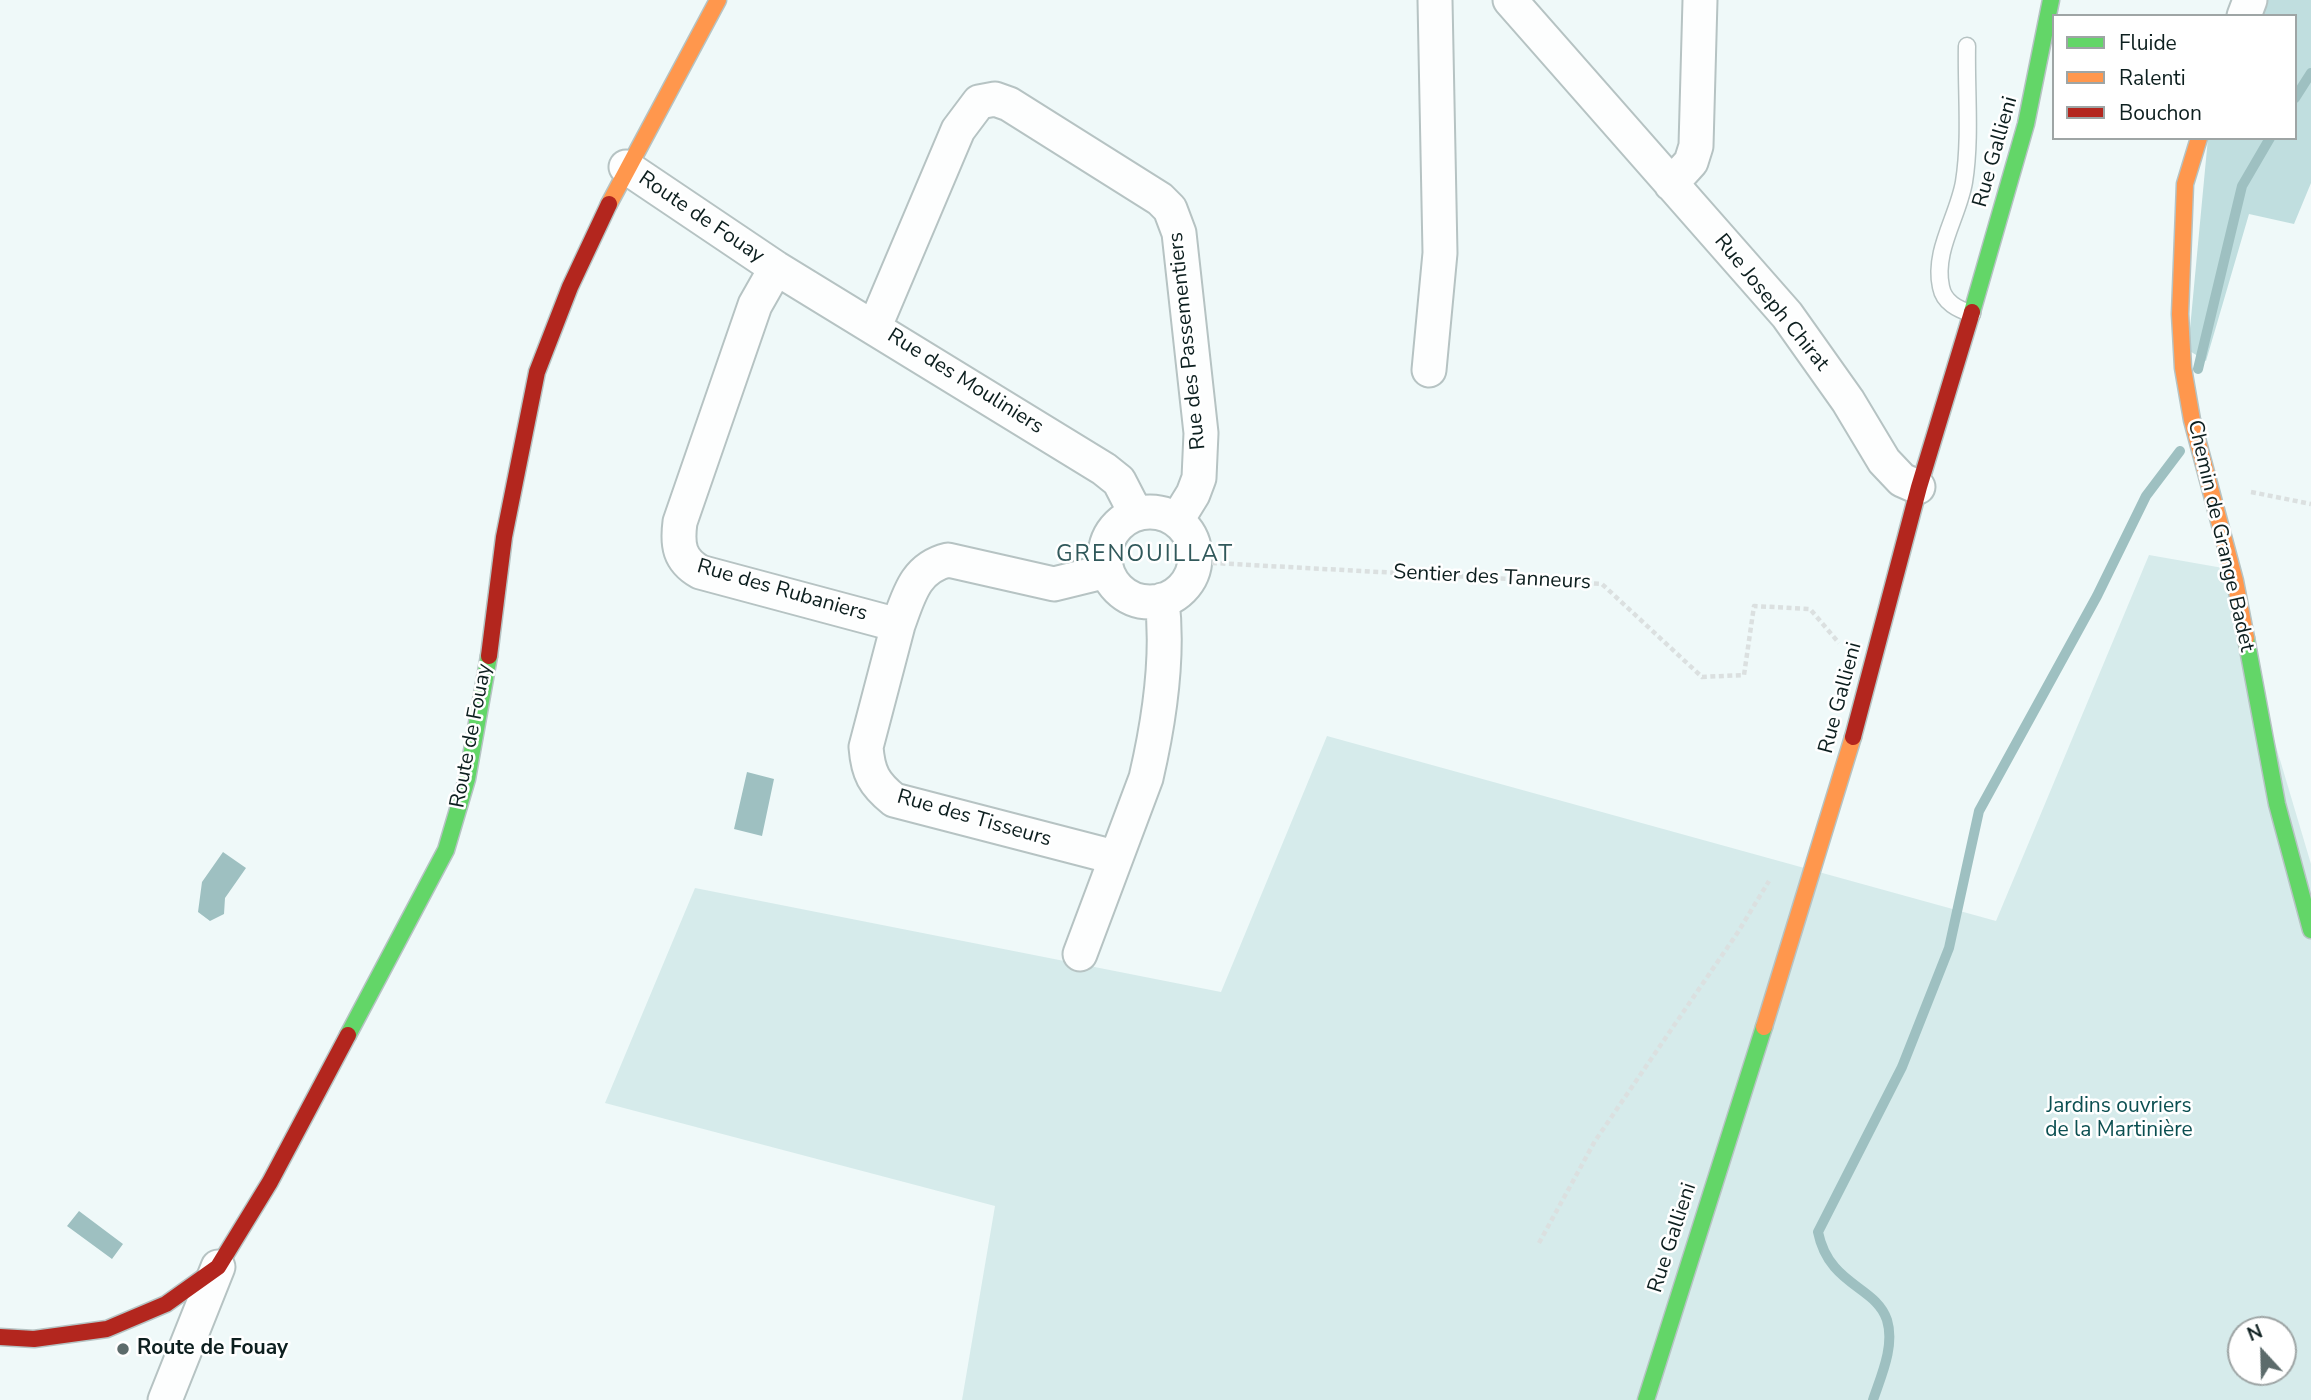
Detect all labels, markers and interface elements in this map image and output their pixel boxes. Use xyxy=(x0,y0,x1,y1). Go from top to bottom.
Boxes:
legend xyxy=(2052,14,2297,140)
text: Fluide xyxy=(2119,29,2177,57)
text: Ralenti xyxy=(2119,64,2186,92)
street label: Rue Gallieni xyxy=(1968,94,2024,210)
text: Bouchon xyxy=(2119,99,2202,127)
street label: Route de Fouay xyxy=(633,167,769,269)
street label: Rue Joseph Chirat xyxy=(1708,230,1834,376)
street label: Rue des Passementiers xyxy=(1164,231,1212,451)
street label: Rue des Mouliniers xyxy=(882,324,1048,440)
street label: Chemin de Grange Badet xyxy=(2181,418,2259,654)
district label: GRENOUILLAT xyxy=(1057,541,1233,569)
street label: Rue des Rubaniers xyxy=(694,555,870,627)
street label: Sentier des Tanneurs xyxy=(1393,560,1591,596)
street label: Rue Gallieni xyxy=(1814,640,1868,756)
street label: Route de Fouay xyxy=(446,662,498,810)
street label: Rue des Tisseurs xyxy=(894,785,1054,853)
park label: Jardins ouvriers de la Martinière xyxy=(2045,1094,2193,1144)
street label: Rue Gallieni xyxy=(1643,1180,1703,1296)
north arrow xyxy=(2227,1316,2297,1386)
text: N xyxy=(2243,1319,2266,1348)
place label: Route de Fouay xyxy=(137,1336,288,1362)
marker: Route de Fouay xyxy=(115,1341,131,1357)

